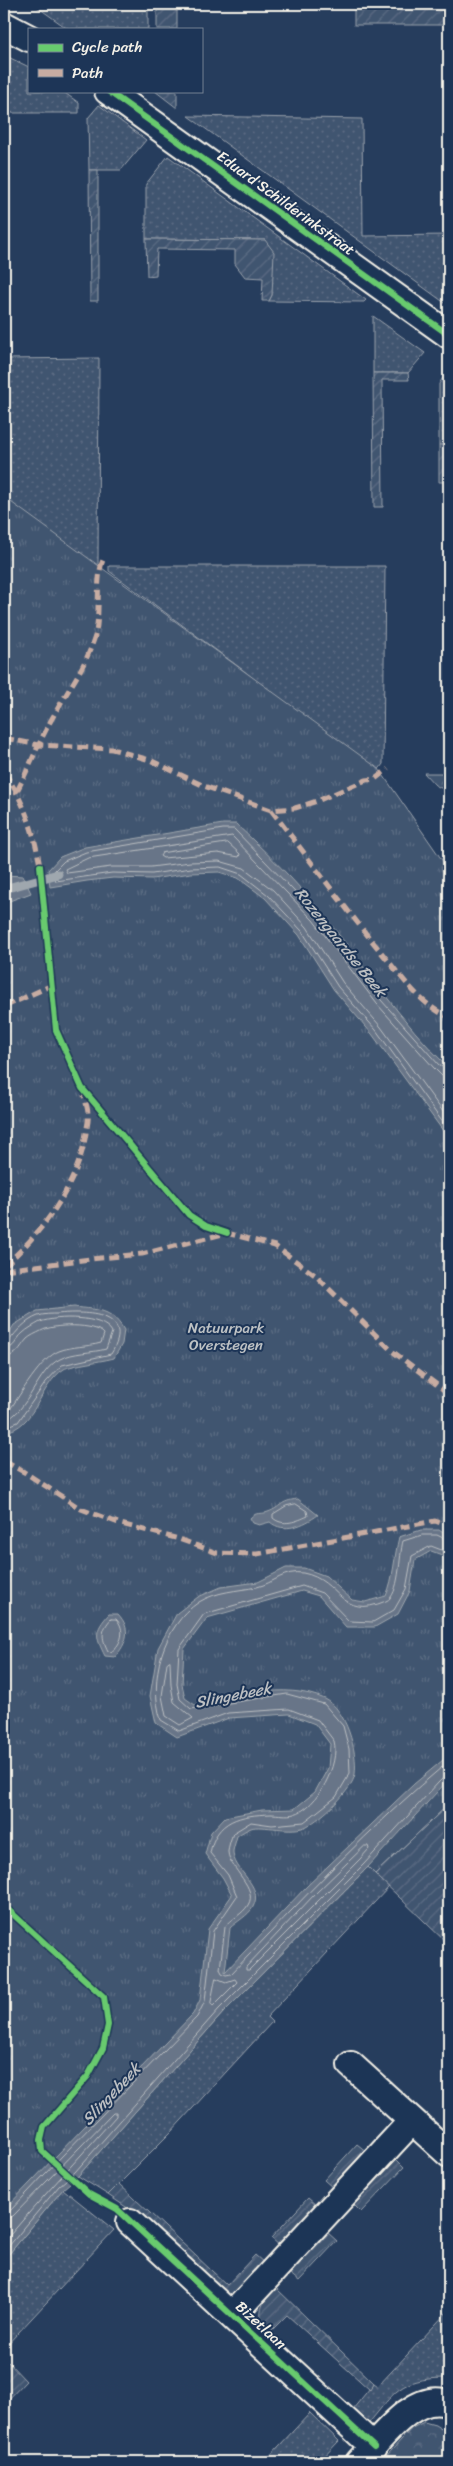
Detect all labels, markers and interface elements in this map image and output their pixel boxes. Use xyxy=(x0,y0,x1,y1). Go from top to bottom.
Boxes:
legend xyxy=(28,28,202,92)
text: Cycle path xyxy=(72,34,143,60)
text: Path xyxy=(72,60,103,86)
street label: Eduard Schilderinkstraat xyxy=(211,144,361,262)
water label: Rozengaardse Beek xyxy=(287,880,396,1005)
park label: Natuurpark Overstegen xyxy=(188,1315,264,1358)
water label: Slingebeek xyxy=(192,1673,276,1717)
water label: Slingebeek xyxy=(74,2054,150,2132)
street label: Bizetlaan xyxy=(229,2294,293,2356)

